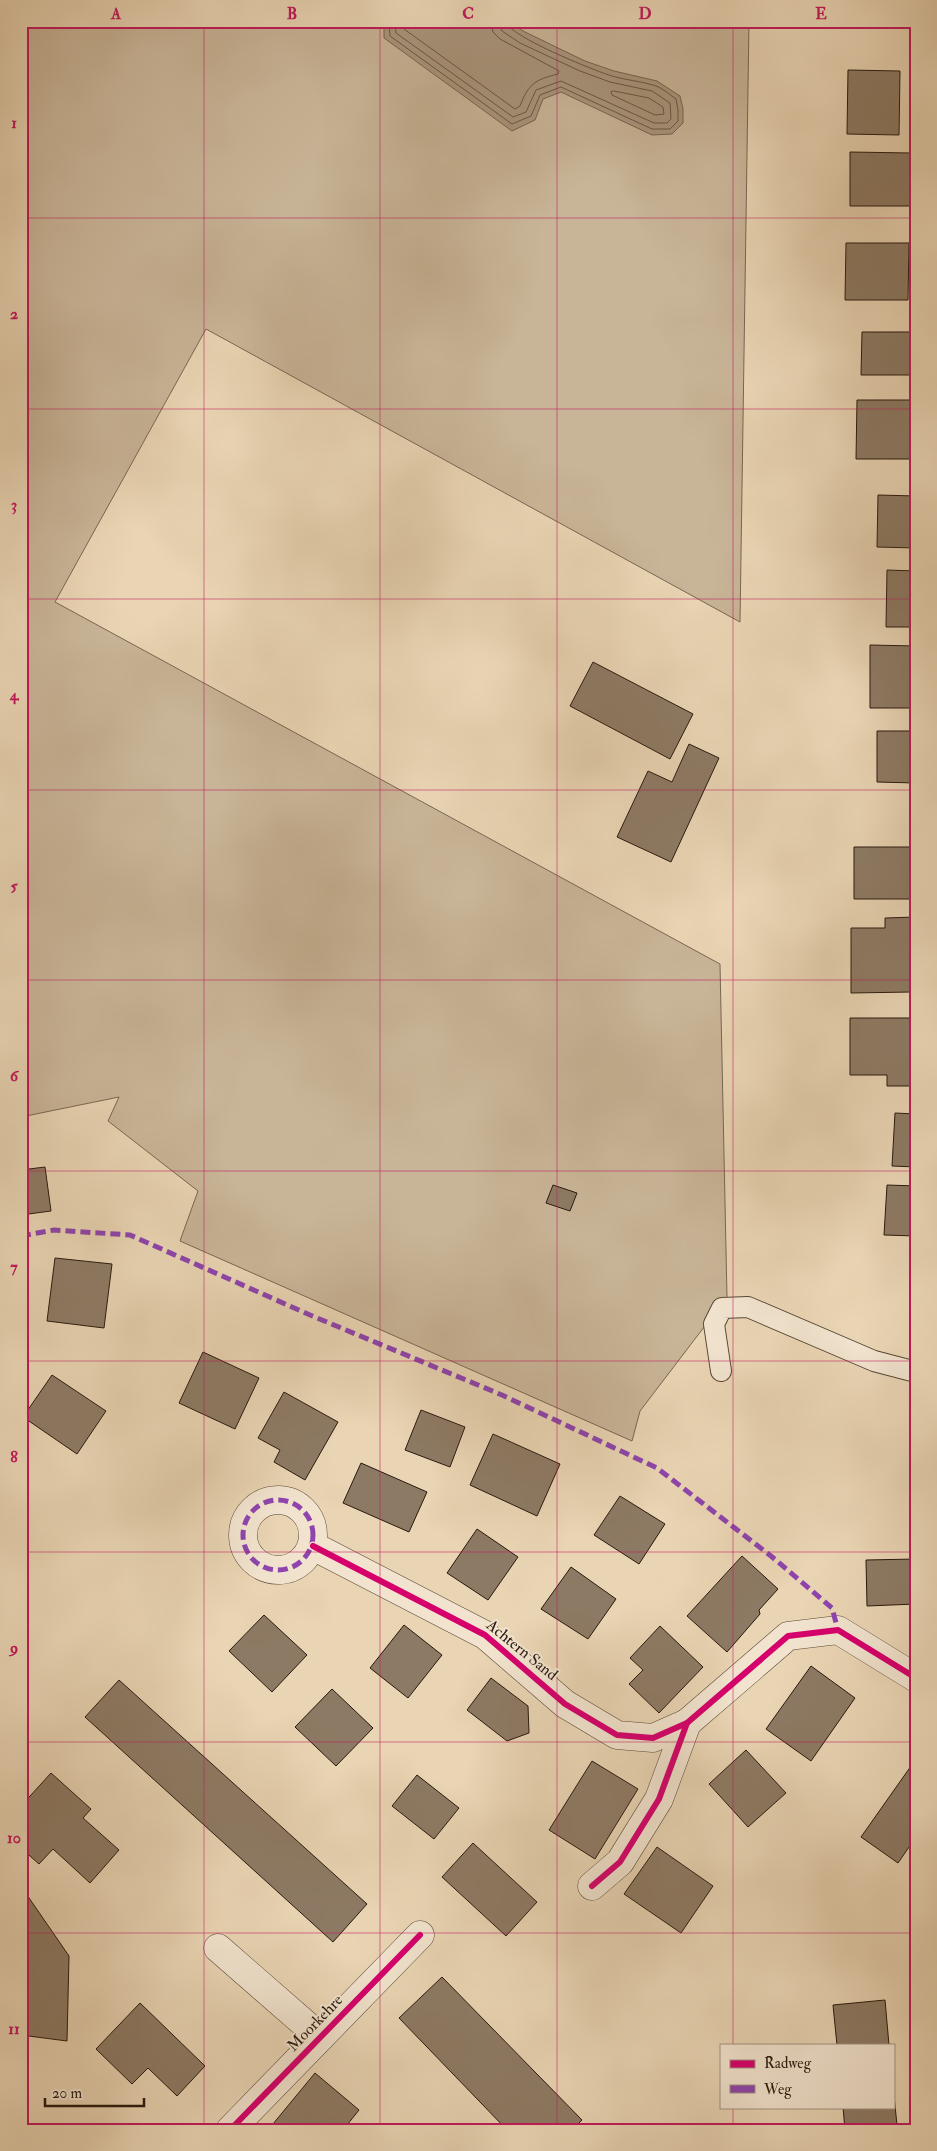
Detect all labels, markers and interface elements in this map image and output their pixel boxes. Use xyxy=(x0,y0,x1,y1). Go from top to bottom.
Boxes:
text: A xyxy=(110,4,122,24)
text: B xyxy=(287,4,297,24)
text: C xyxy=(462,4,474,24)
text: D xyxy=(638,4,652,24)
text: E xyxy=(815,4,827,24)
text: 1 xyxy=(11,113,17,133)
text: 2 xyxy=(10,304,18,324)
text: 3 xyxy=(11,495,17,515)
text: 4 xyxy=(9,685,20,705)
text: 5 xyxy=(10,876,18,896)
text: 6 xyxy=(10,1066,20,1086)
text: 7 xyxy=(10,1257,18,1277)
text: 8 xyxy=(10,1447,18,1467)
street label: Achtern Sand xyxy=(482,1615,562,1685)
text: 9 xyxy=(8,1638,18,1658)
text: 10 xyxy=(7,1828,21,1848)
street label: Moorkehre xyxy=(283,1990,347,2056)
text: 11 xyxy=(8,2019,20,2039)
legend xyxy=(720,2044,894,2108)
text: Radweg xyxy=(764,2054,812,2073)
scale bar xyxy=(45,2076,144,2108)
text: Weg xyxy=(763,2080,792,2099)
text: 20 m xyxy=(52,2084,82,2103)

